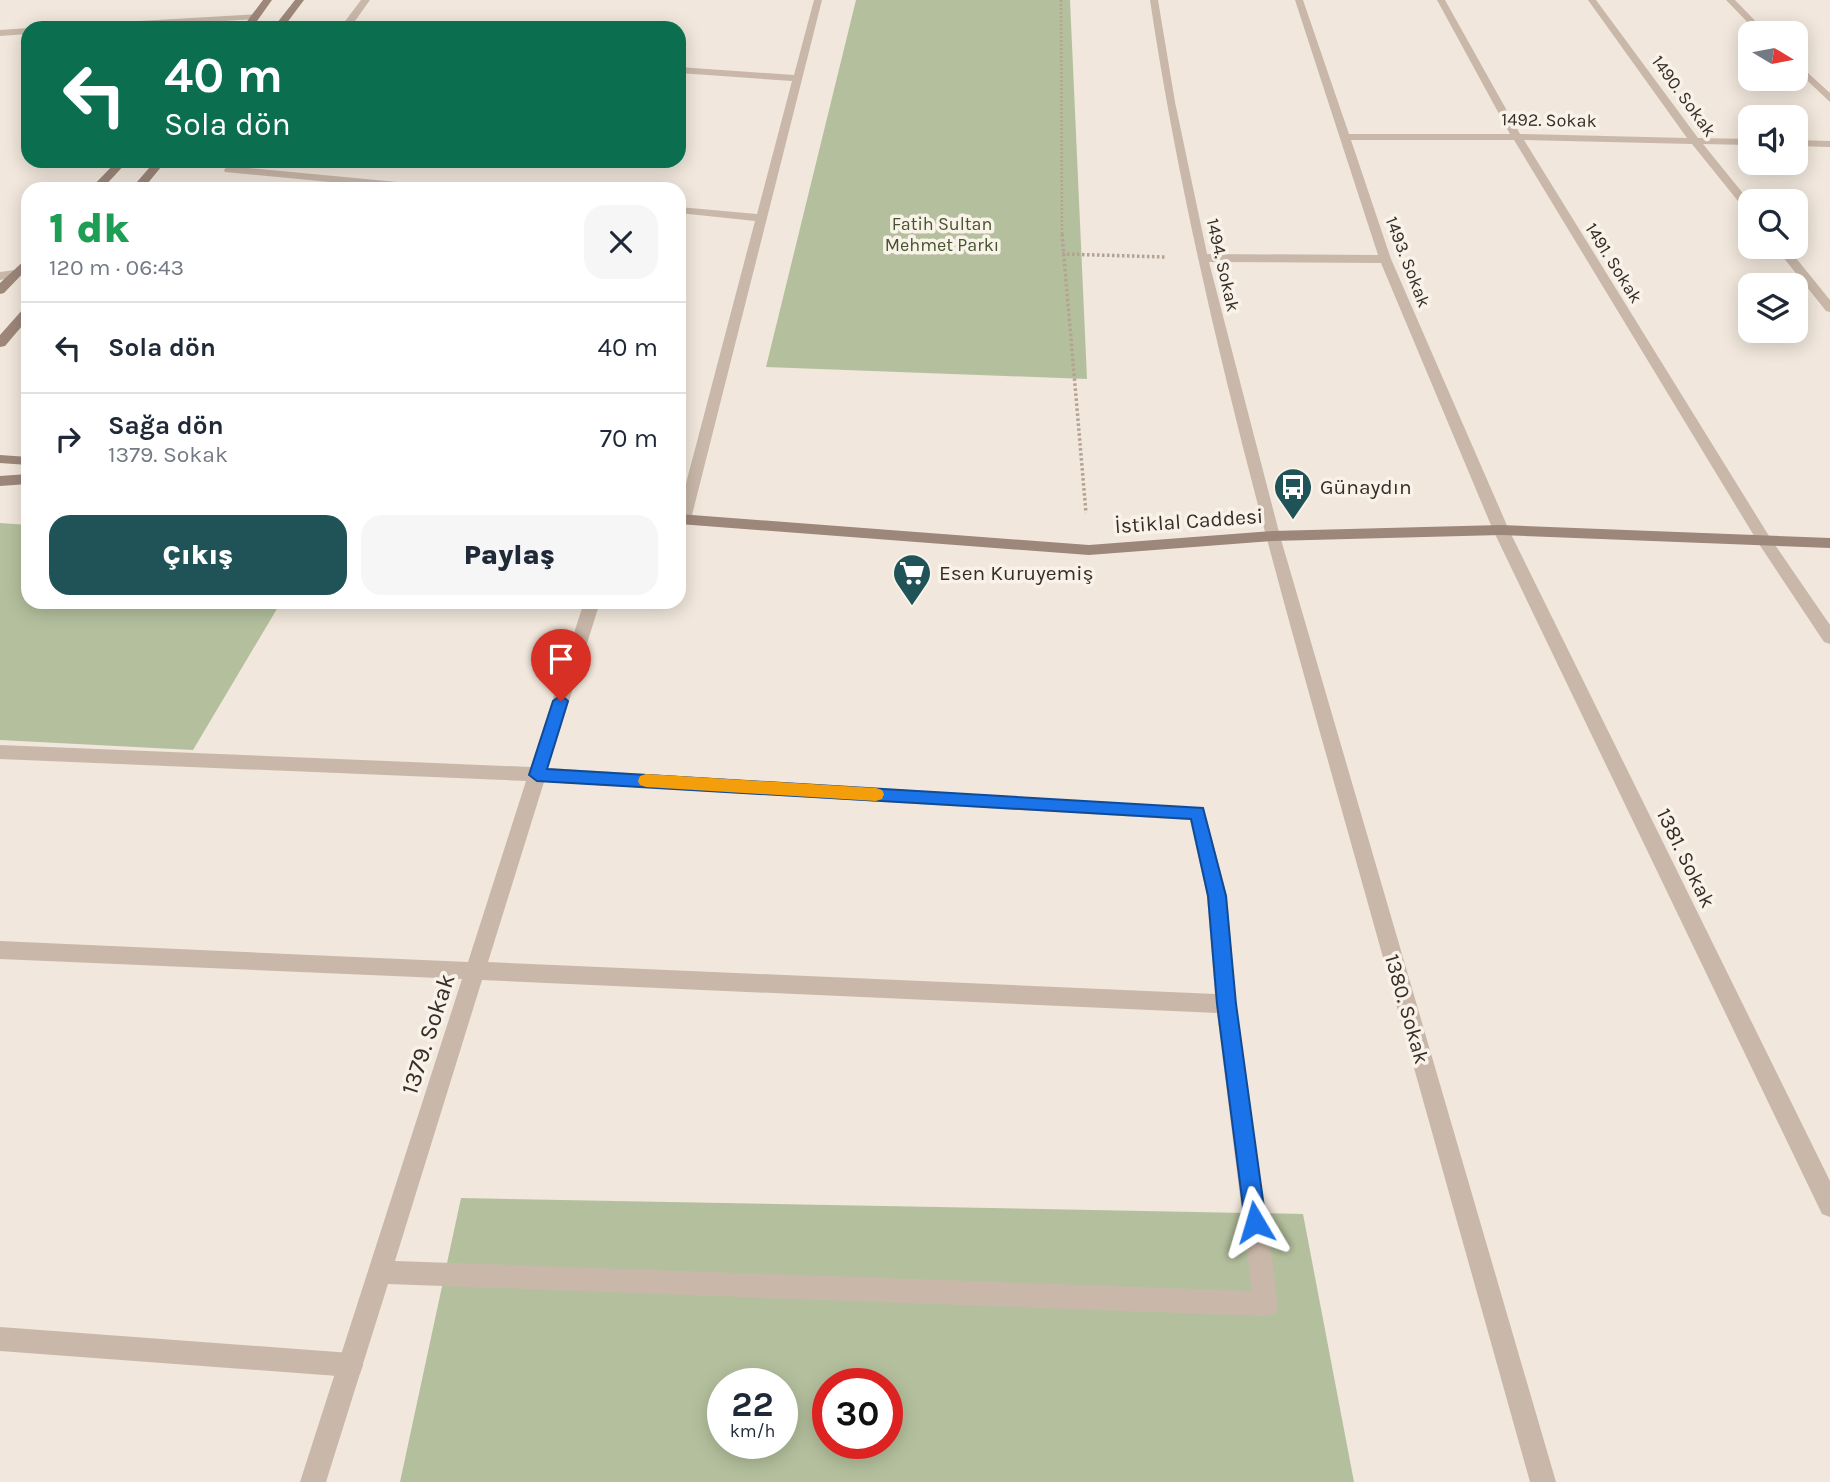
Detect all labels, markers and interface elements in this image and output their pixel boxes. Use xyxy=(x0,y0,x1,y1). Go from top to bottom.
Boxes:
north arrow xyxy=(1738,21,1808,91)
map controls xyxy=(1738,21,1808,343)
text: 40 m xyxy=(164,47,283,104)
icon: left xyxy=(49,49,140,140)
street label: 1490. Sokak xyxy=(1647,51,1721,141)
button: sound xyxy=(1738,105,1808,175)
text: Sola dön xyxy=(164,106,291,143)
street label: 1492. Sokak xyxy=(1501,108,1597,132)
button: search xyxy=(1738,189,1808,259)
text: 1 dk xyxy=(49,203,129,253)
button: close xyxy=(584,205,658,279)
park label: Fatih Sultan Mehmet Parkı xyxy=(885,213,999,256)
street label: 1493. Sokak xyxy=(1381,213,1435,311)
street label: 1494. Sokak xyxy=(1202,216,1244,314)
street label: 1491. Sokak xyxy=(1581,219,1647,307)
text: 120 m · 06:43 xyxy=(49,254,184,281)
button: layers xyxy=(1738,273,1808,343)
icon: left xyxy=(49,329,87,367)
text: Sola dön xyxy=(108,332,216,363)
text: 40 m xyxy=(598,332,658,363)
text: Sağa dön xyxy=(108,410,224,441)
icon: right xyxy=(49,420,87,458)
text: 70 m xyxy=(600,423,658,454)
text: 1379. Sokak xyxy=(108,441,228,468)
bus stop icon: Günaydın xyxy=(1272,466,1314,521)
place label: Günaydın xyxy=(1320,475,1412,499)
street label: İstiklal Caddesi xyxy=(1114,504,1264,538)
button: Çıkış xyxy=(49,515,347,595)
button: Paylaş xyxy=(361,515,658,595)
supermarket icon: Esen Kuruyemiş xyxy=(891,552,933,607)
place label: Esen Kuruyemiş xyxy=(939,561,1094,585)
pin xyxy=(531,629,591,701)
icon: arrive xyxy=(542,640,580,678)
street label: 1381. Sokak xyxy=(1652,805,1720,912)
street label: 1380. Sokak xyxy=(1380,951,1434,1067)
street label: 1379. Sokak xyxy=(395,970,461,1098)
position arrow xyxy=(1218,1185,1292,1259)
speed limit sign: 30 xyxy=(812,1368,903,1459)
text: 22 xyxy=(731,1384,774,1425)
text: km/h xyxy=(730,1420,775,1442)

